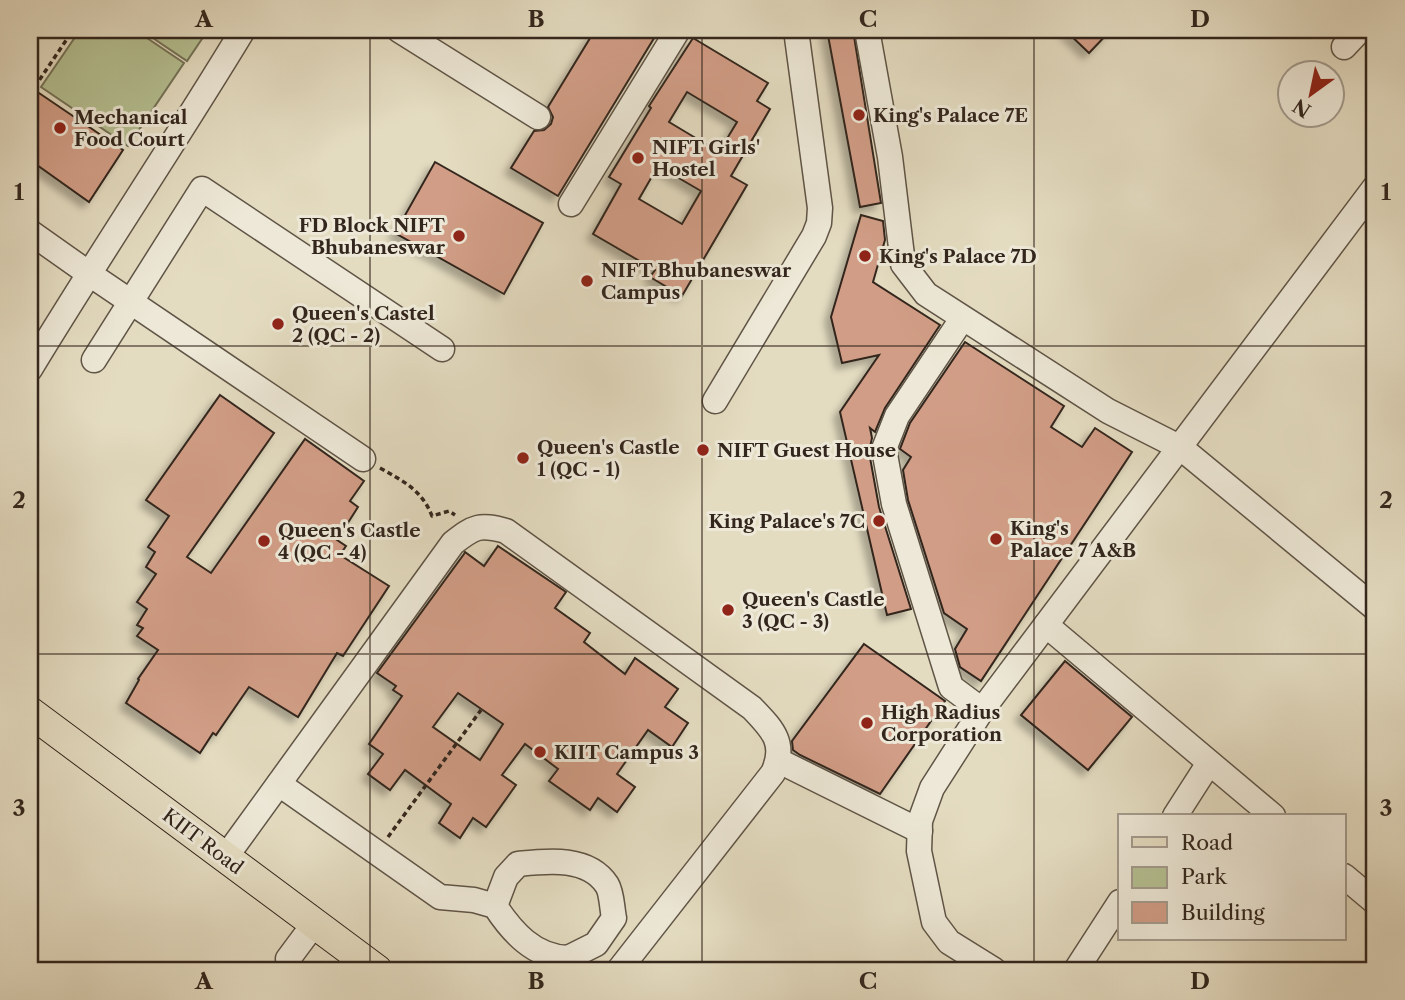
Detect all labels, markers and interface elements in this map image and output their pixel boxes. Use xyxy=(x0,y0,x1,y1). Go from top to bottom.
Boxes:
text: A xyxy=(194,5,214,33)
text: B xyxy=(527,5,545,33)
text: C xyxy=(859,5,877,33)
text: D xyxy=(1190,5,1210,33)
north arrow xyxy=(1276,60,1346,130)
text: N xyxy=(1289,94,1315,122)
place label: King's Palace 7E xyxy=(873,104,1028,127)
place label: Mechanical Food Court xyxy=(74,106,188,151)
marker: King's Palace 7E xyxy=(851,107,867,123)
marker: Mechanical Food Court xyxy=(52,120,68,136)
place label: NIFT Girls' Hostel xyxy=(652,136,760,181)
marker: NIFT Girls' Hostel xyxy=(630,150,646,166)
text: 1 xyxy=(14,178,25,206)
text: 1 xyxy=(1381,178,1392,206)
place label: FD Block NIFT Bhubaneswar xyxy=(299,214,446,259)
marker: FD Block NIFT Bhubaneswar xyxy=(451,228,467,244)
place label: King's Palace 7D xyxy=(879,245,1037,268)
marker: King's Palace 7D xyxy=(857,248,873,264)
place label: NIFT Bhubaneswar Campus xyxy=(601,259,792,304)
marker: NIFT Bhubaneswar Campus xyxy=(579,273,595,289)
place label: Queen's Castel 2 (QC - 2) xyxy=(292,302,435,347)
marker: Queen's Castel 2 (QC - 2) xyxy=(270,316,286,332)
place label: Queen's Castle 1 (QC - 1) xyxy=(537,436,680,481)
place label: NIFT Guest House xyxy=(717,439,896,462)
marker: NIFT Guest House xyxy=(695,442,711,458)
marker: Queen's Castle 1 (QC - 1) xyxy=(515,450,531,466)
text: 2 xyxy=(12,486,26,514)
text: 2 xyxy=(1379,486,1393,514)
place label: King Palace's 7C xyxy=(709,510,865,533)
marker: King Palace's 7C xyxy=(871,513,887,529)
place label: King's Palace 7 A&B xyxy=(1010,517,1136,562)
place label: Queen's Castle 4 (QC - 4) xyxy=(278,519,421,564)
marker: King's Palace 7 A&B xyxy=(988,531,1004,547)
marker: Queen's Castle 4 (QC - 4) xyxy=(256,533,272,549)
place label: Queen's Castle 3 (QC - 3) xyxy=(742,588,885,633)
marker: Queen's Castle 3 (QC - 3) xyxy=(720,602,736,618)
place label: High Radius Corporation xyxy=(881,701,1002,746)
marker: High Radius Corporation xyxy=(859,715,875,731)
place label: KIIT Campus 3 xyxy=(554,741,699,764)
marker: KIIT Campus 3 xyxy=(532,744,548,760)
text: 3 xyxy=(13,794,26,822)
text: 3 xyxy=(1380,794,1393,822)
street label: KIIT Road xyxy=(158,804,248,879)
legend xyxy=(1118,814,1346,940)
text: Road xyxy=(1181,830,1233,855)
text: Park xyxy=(1181,864,1227,889)
text: Building xyxy=(1181,900,1266,925)
text: A xyxy=(194,967,214,995)
text: B xyxy=(527,967,545,995)
text: C xyxy=(859,967,877,995)
text: D xyxy=(1190,967,1210,995)

